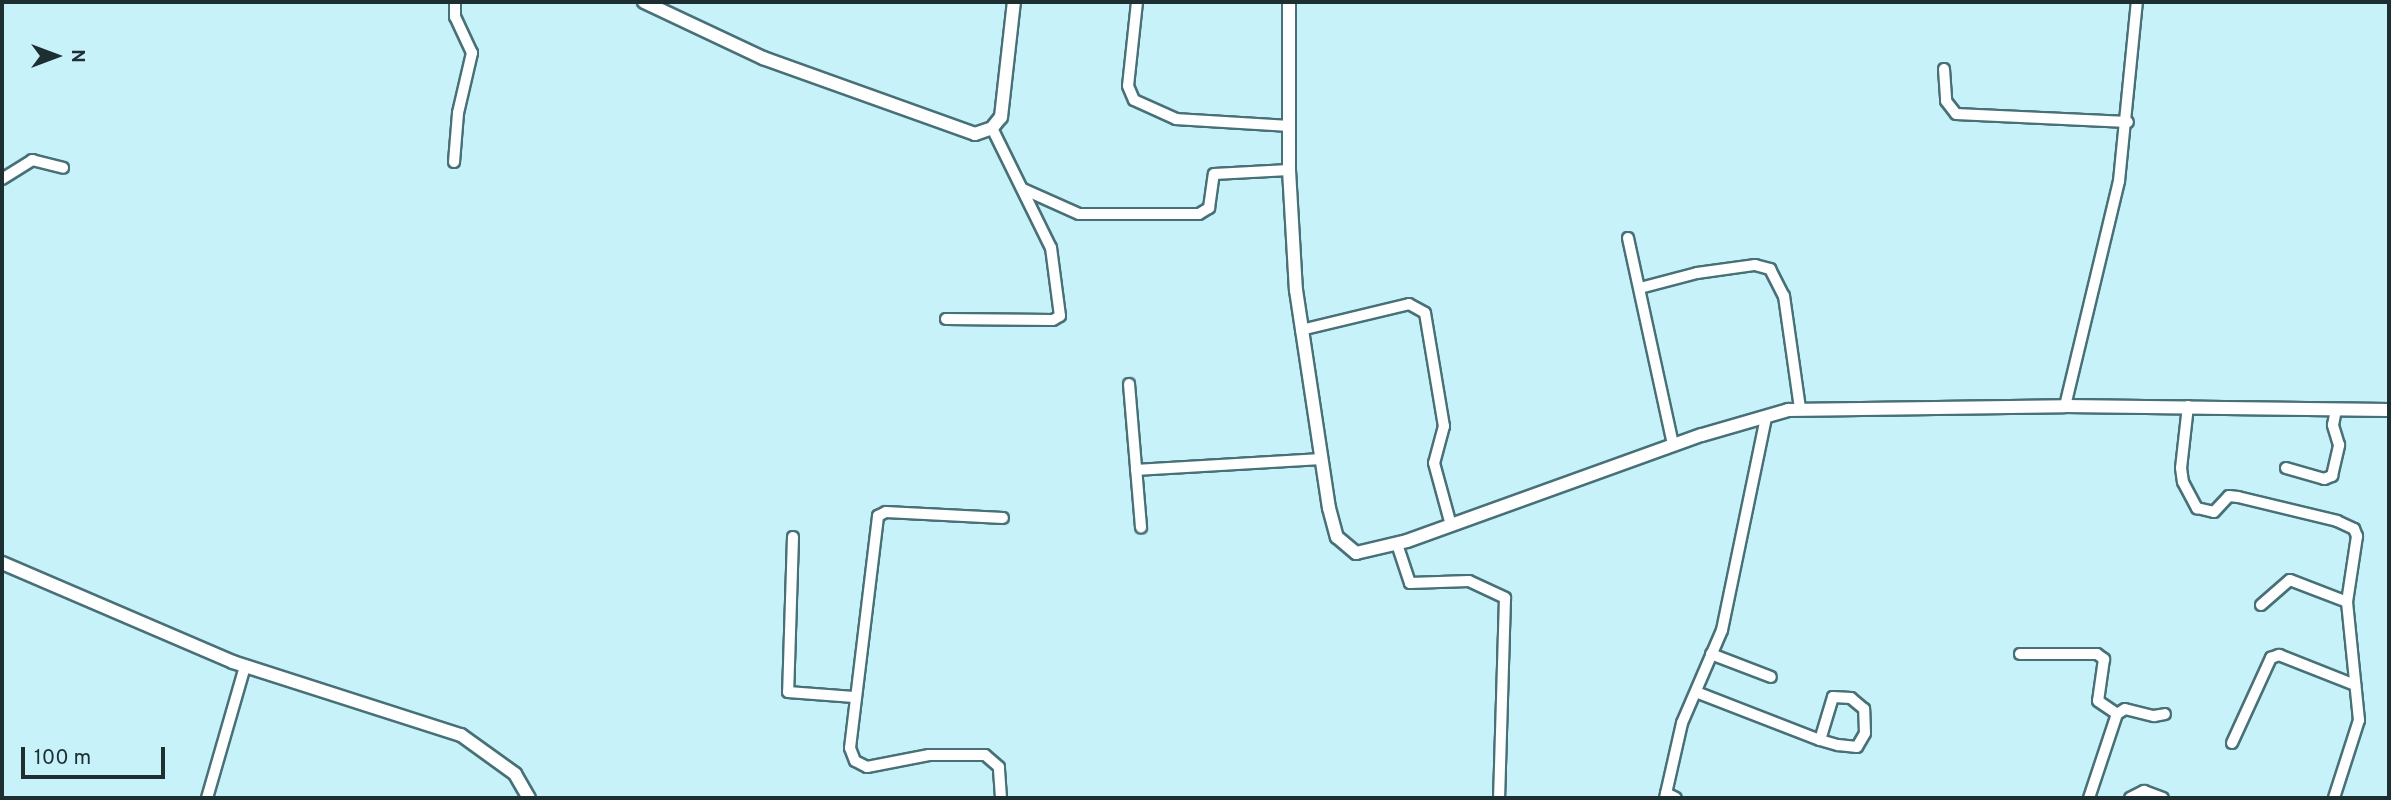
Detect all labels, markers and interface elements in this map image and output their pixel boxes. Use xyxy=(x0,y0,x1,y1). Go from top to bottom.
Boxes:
north arrow xyxy=(21,21,91,91)
text: N xyxy=(65,49,89,63)
scale bar xyxy=(24,734,168,778)
text: 100 m xyxy=(34,745,91,772)

